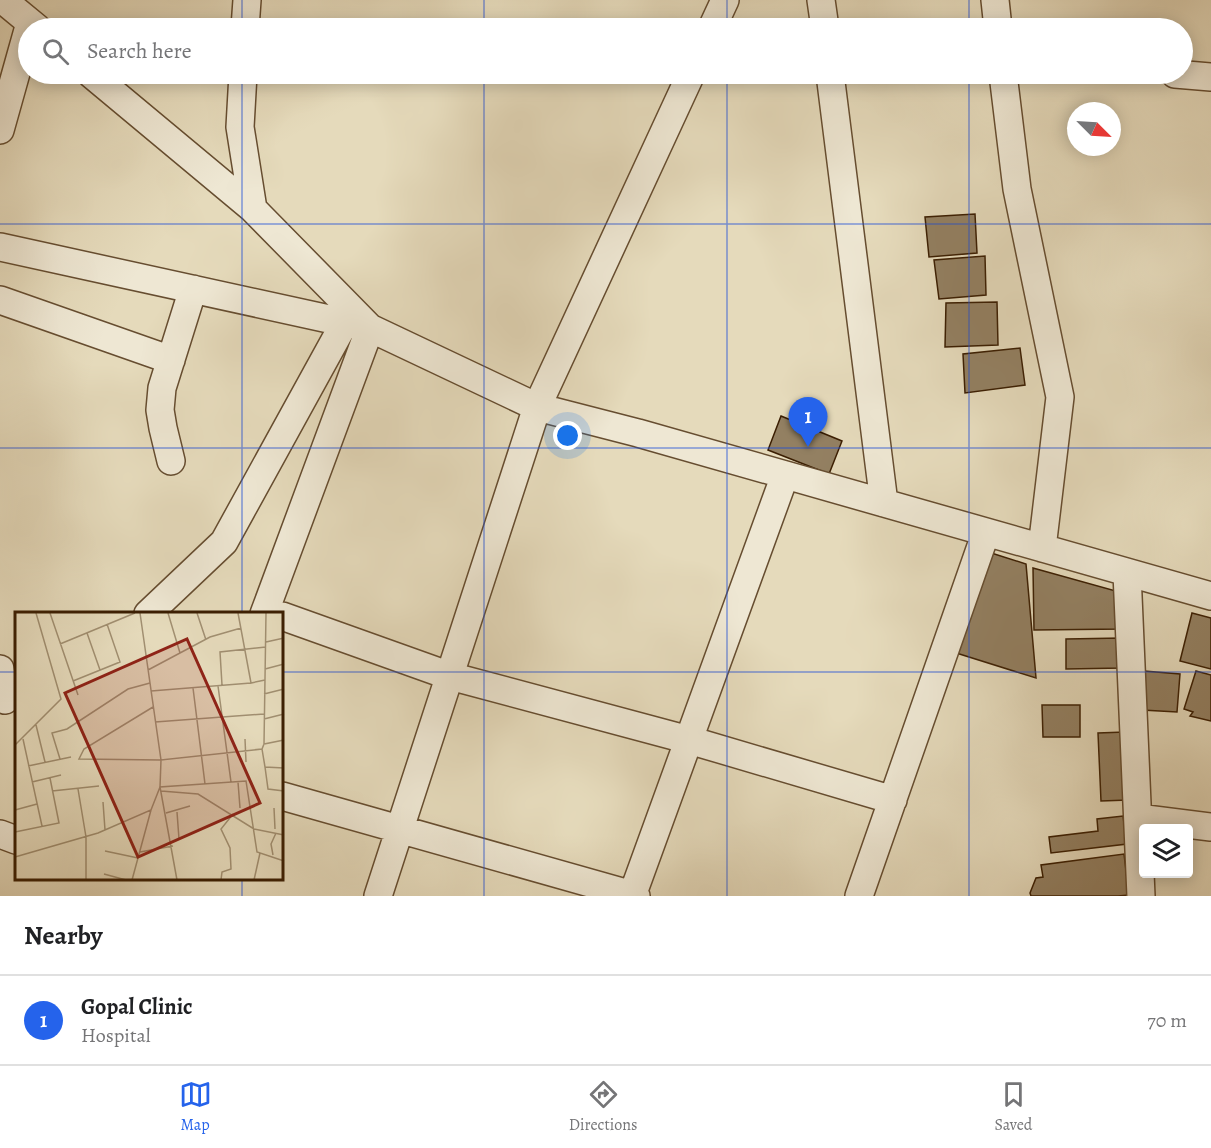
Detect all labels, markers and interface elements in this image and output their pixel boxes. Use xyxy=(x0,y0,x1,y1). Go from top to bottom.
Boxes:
search box xyxy=(18,18,1193,84)
icon: search xyxy=(39,35,72,68)
text: Search here xyxy=(87,36,192,66)
north arrow xyxy=(1067,102,1121,156)
pin: 1 xyxy=(788,398,828,447)
your location xyxy=(553,421,582,450)
inset map xyxy=(15,612,284,881)
map controls xyxy=(1139,824,1193,878)
button: layers xyxy=(1139,824,1193,878)
text: Nearby xyxy=(24,918,103,953)
text: Gopal Clinic xyxy=(81,992,193,1022)
text: 1 xyxy=(40,1007,47,1034)
text: 70 m xyxy=(1147,1007,1187,1034)
text: Hospital xyxy=(81,1022,151,1049)
tab: Map xyxy=(179,1078,212,1136)
tab: Directions xyxy=(569,1078,637,1136)
tab: Saved xyxy=(994,1078,1032,1136)

